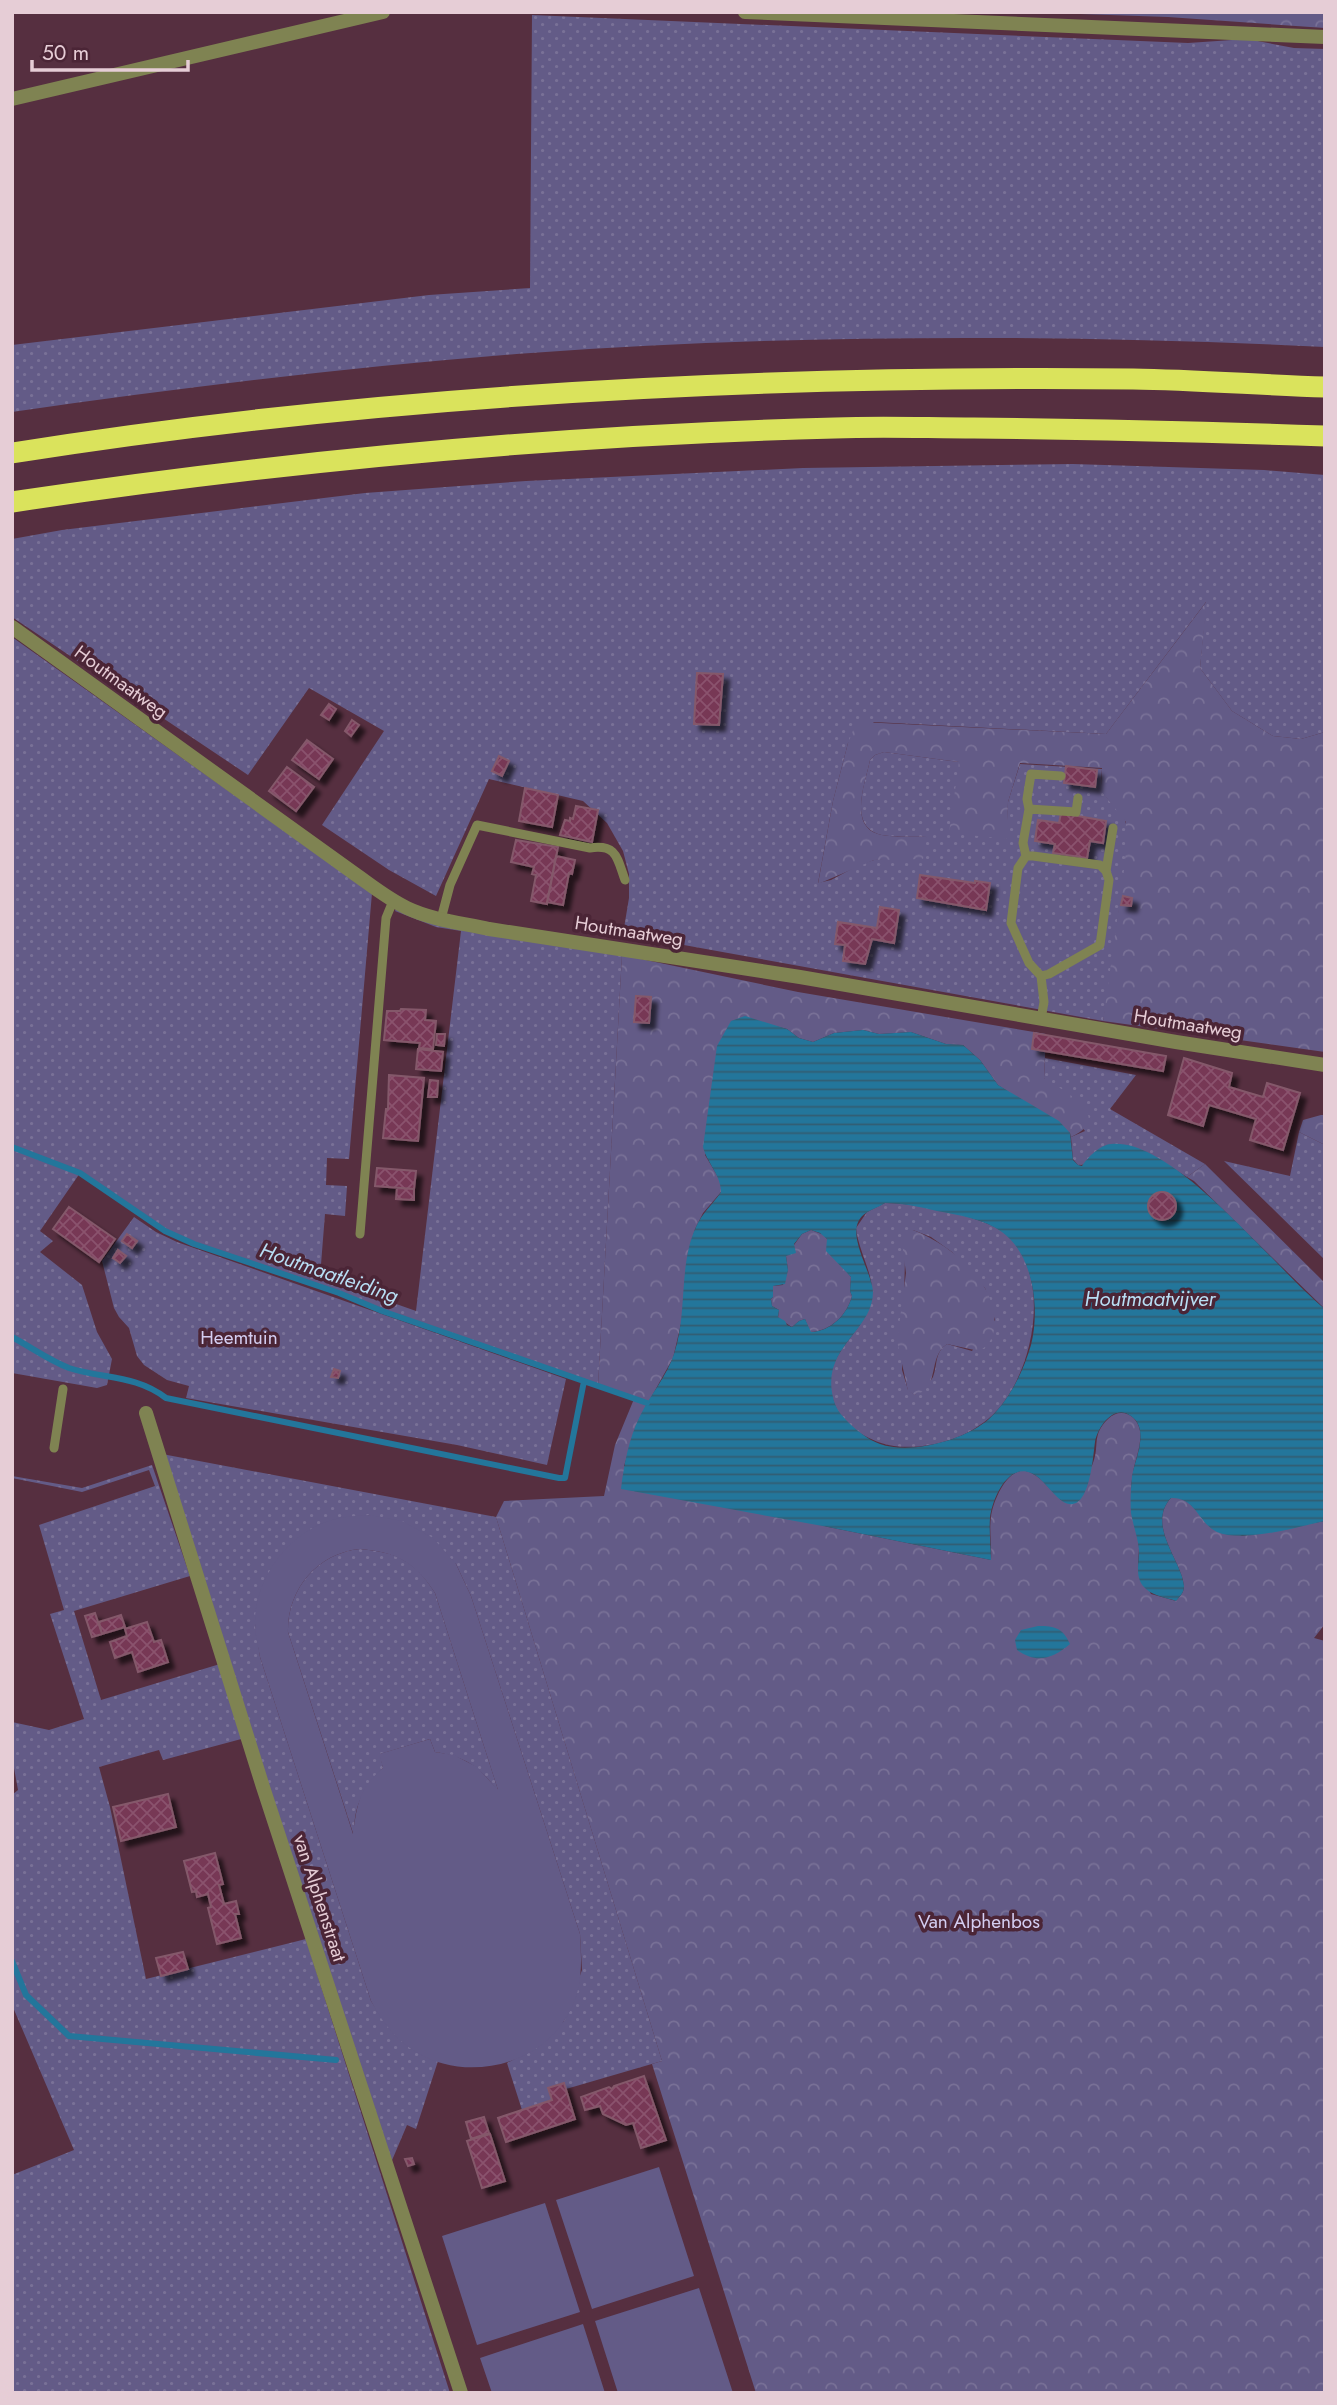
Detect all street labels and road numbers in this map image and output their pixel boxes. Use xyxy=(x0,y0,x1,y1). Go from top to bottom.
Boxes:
street label: Houtmaatweg xyxy=(69,639,173,725)
street label: Houtmaatweg xyxy=(573,909,685,953)
street label: Houtmaatweg xyxy=(1132,1002,1244,1046)
street label: van Alphenstraat xyxy=(287,1831,353,1965)

